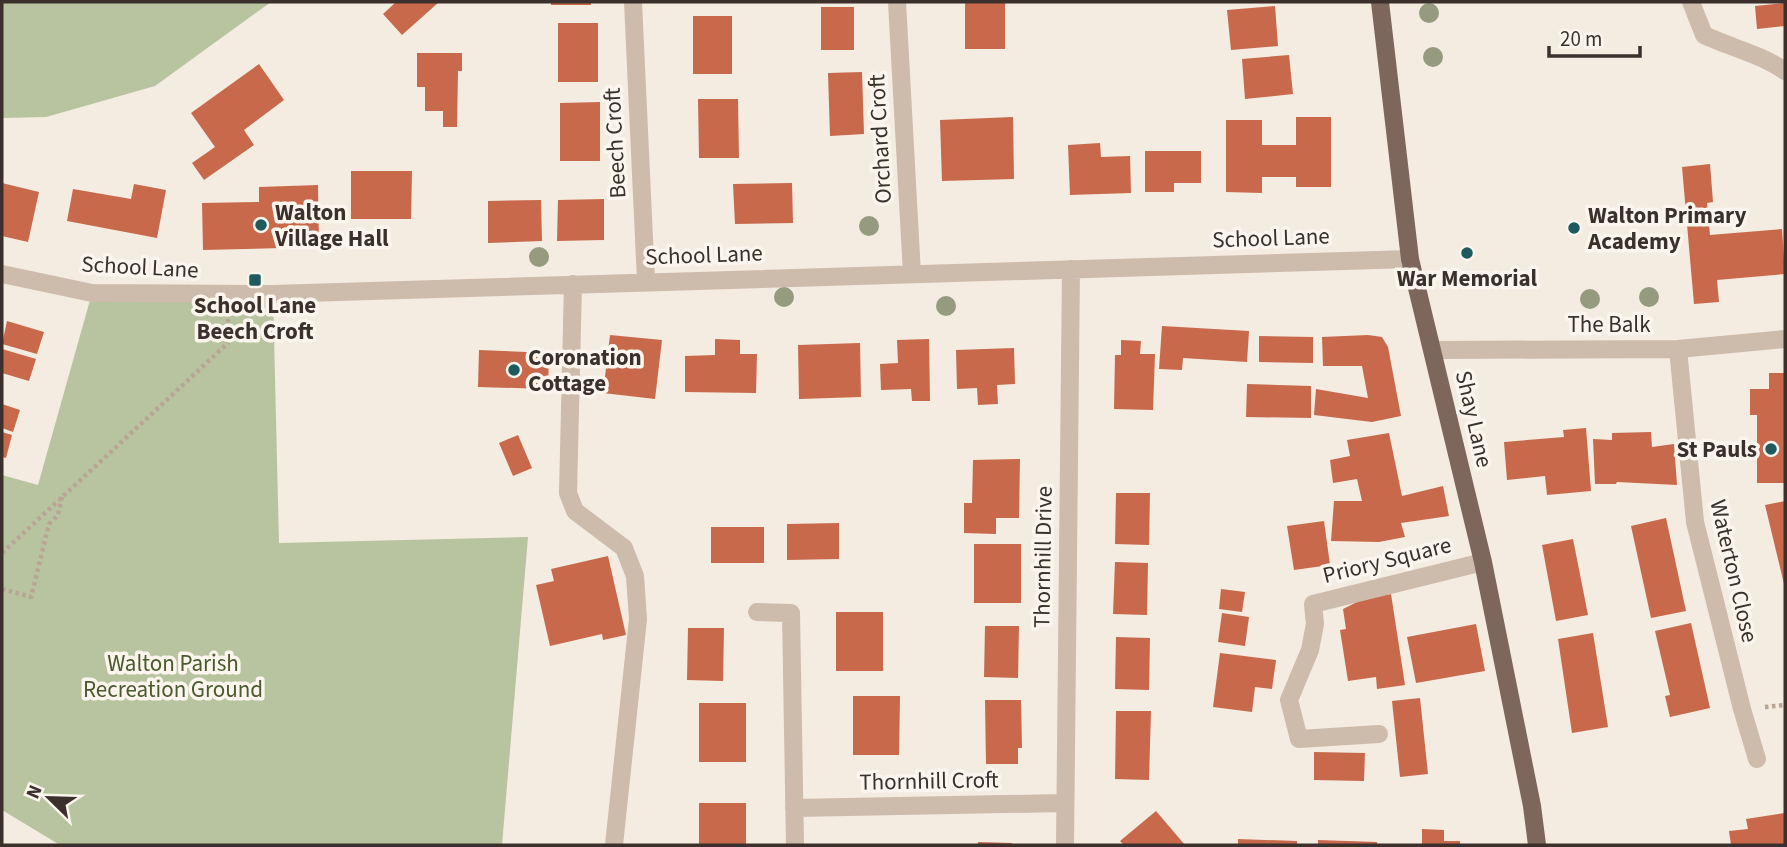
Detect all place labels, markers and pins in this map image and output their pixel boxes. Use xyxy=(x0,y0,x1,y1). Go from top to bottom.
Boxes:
place label: Walton Village Hall xyxy=(274,196,389,255)
place label: Walton Primary Academy xyxy=(1587,199,1746,258)
marker: Walton Village Hall xyxy=(253,217,269,233)
marker: Walton Primary Academy xyxy=(1566,220,1582,236)
marker: War Memorial xyxy=(1459,245,1475,261)
place label: War Memorial xyxy=(1397,262,1538,295)
marker: School Lane Beech Croft xyxy=(247,272,263,288)
place label: School Lane Beech Croft xyxy=(194,289,316,348)
place label: Coronation Cottage xyxy=(528,341,642,400)
marker: Coronation Cottage xyxy=(506,362,522,378)
place label: St Pauls xyxy=(1677,433,1757,466)
marker: St Pauls xyxy=(1763,441,1779,457)

